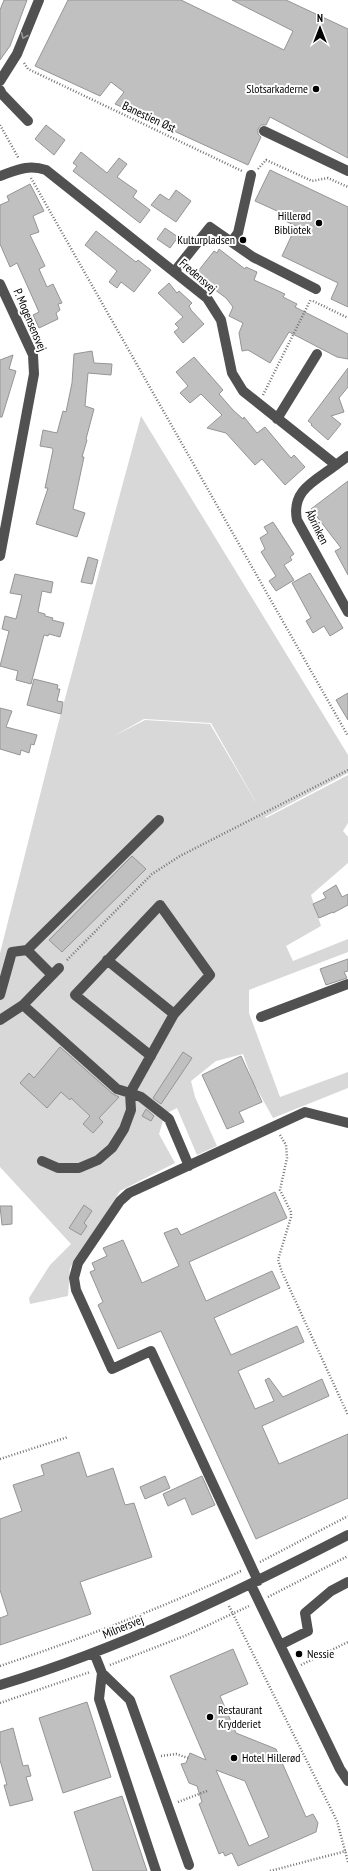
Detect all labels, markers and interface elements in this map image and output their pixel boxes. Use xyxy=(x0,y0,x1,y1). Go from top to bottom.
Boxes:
north arrow xyxy=(300,8,340,48)
text: N xyxy=(317,11,323,25)
one-way arrow xyxy=(21,32,29,39)
place label: Slotsarkaderne xyxy=(246,81,308,96)
marker: Slotsarkaderne xyxy=(311,84,321,94)
street label: Banestien Øst xyxy=(120,98,179,136)
place label: Hillerød Bibliotek xyxy=(274,208,311,237)
marker: Hillerød Bibliotek xyxy=(314,218,324,228)
place label: Kulturpladsen xyxy=(177,232,235,247)
marker: Kulturpladsen xyxy=(238,235,248,245)
street label: Fredensvej xyxy=(176,255,220,296)
street label: P. Mogensensvej xyxy=(11,286,50,353)
street label: Åbrinken xyxy=(303,507,332,547)
street label: Milnersvej xyxy=(100,1612,145,1642)
place label: Nessie xyxy=(307,1646,334,1661)
marker: Nessie xyxy=(294,1649,304,1659)
place label: Restaurant Krydderiet xyxy=(218,1702,263,1731)
marker: Restaurant Krydderiet xyxy=(205,1712,215,1722)
place label: Hotel Hillerød xyxy=(242,1750,300,1765)
marker: Hotel Hillerød xyxy=(229,1753,239,1763)

